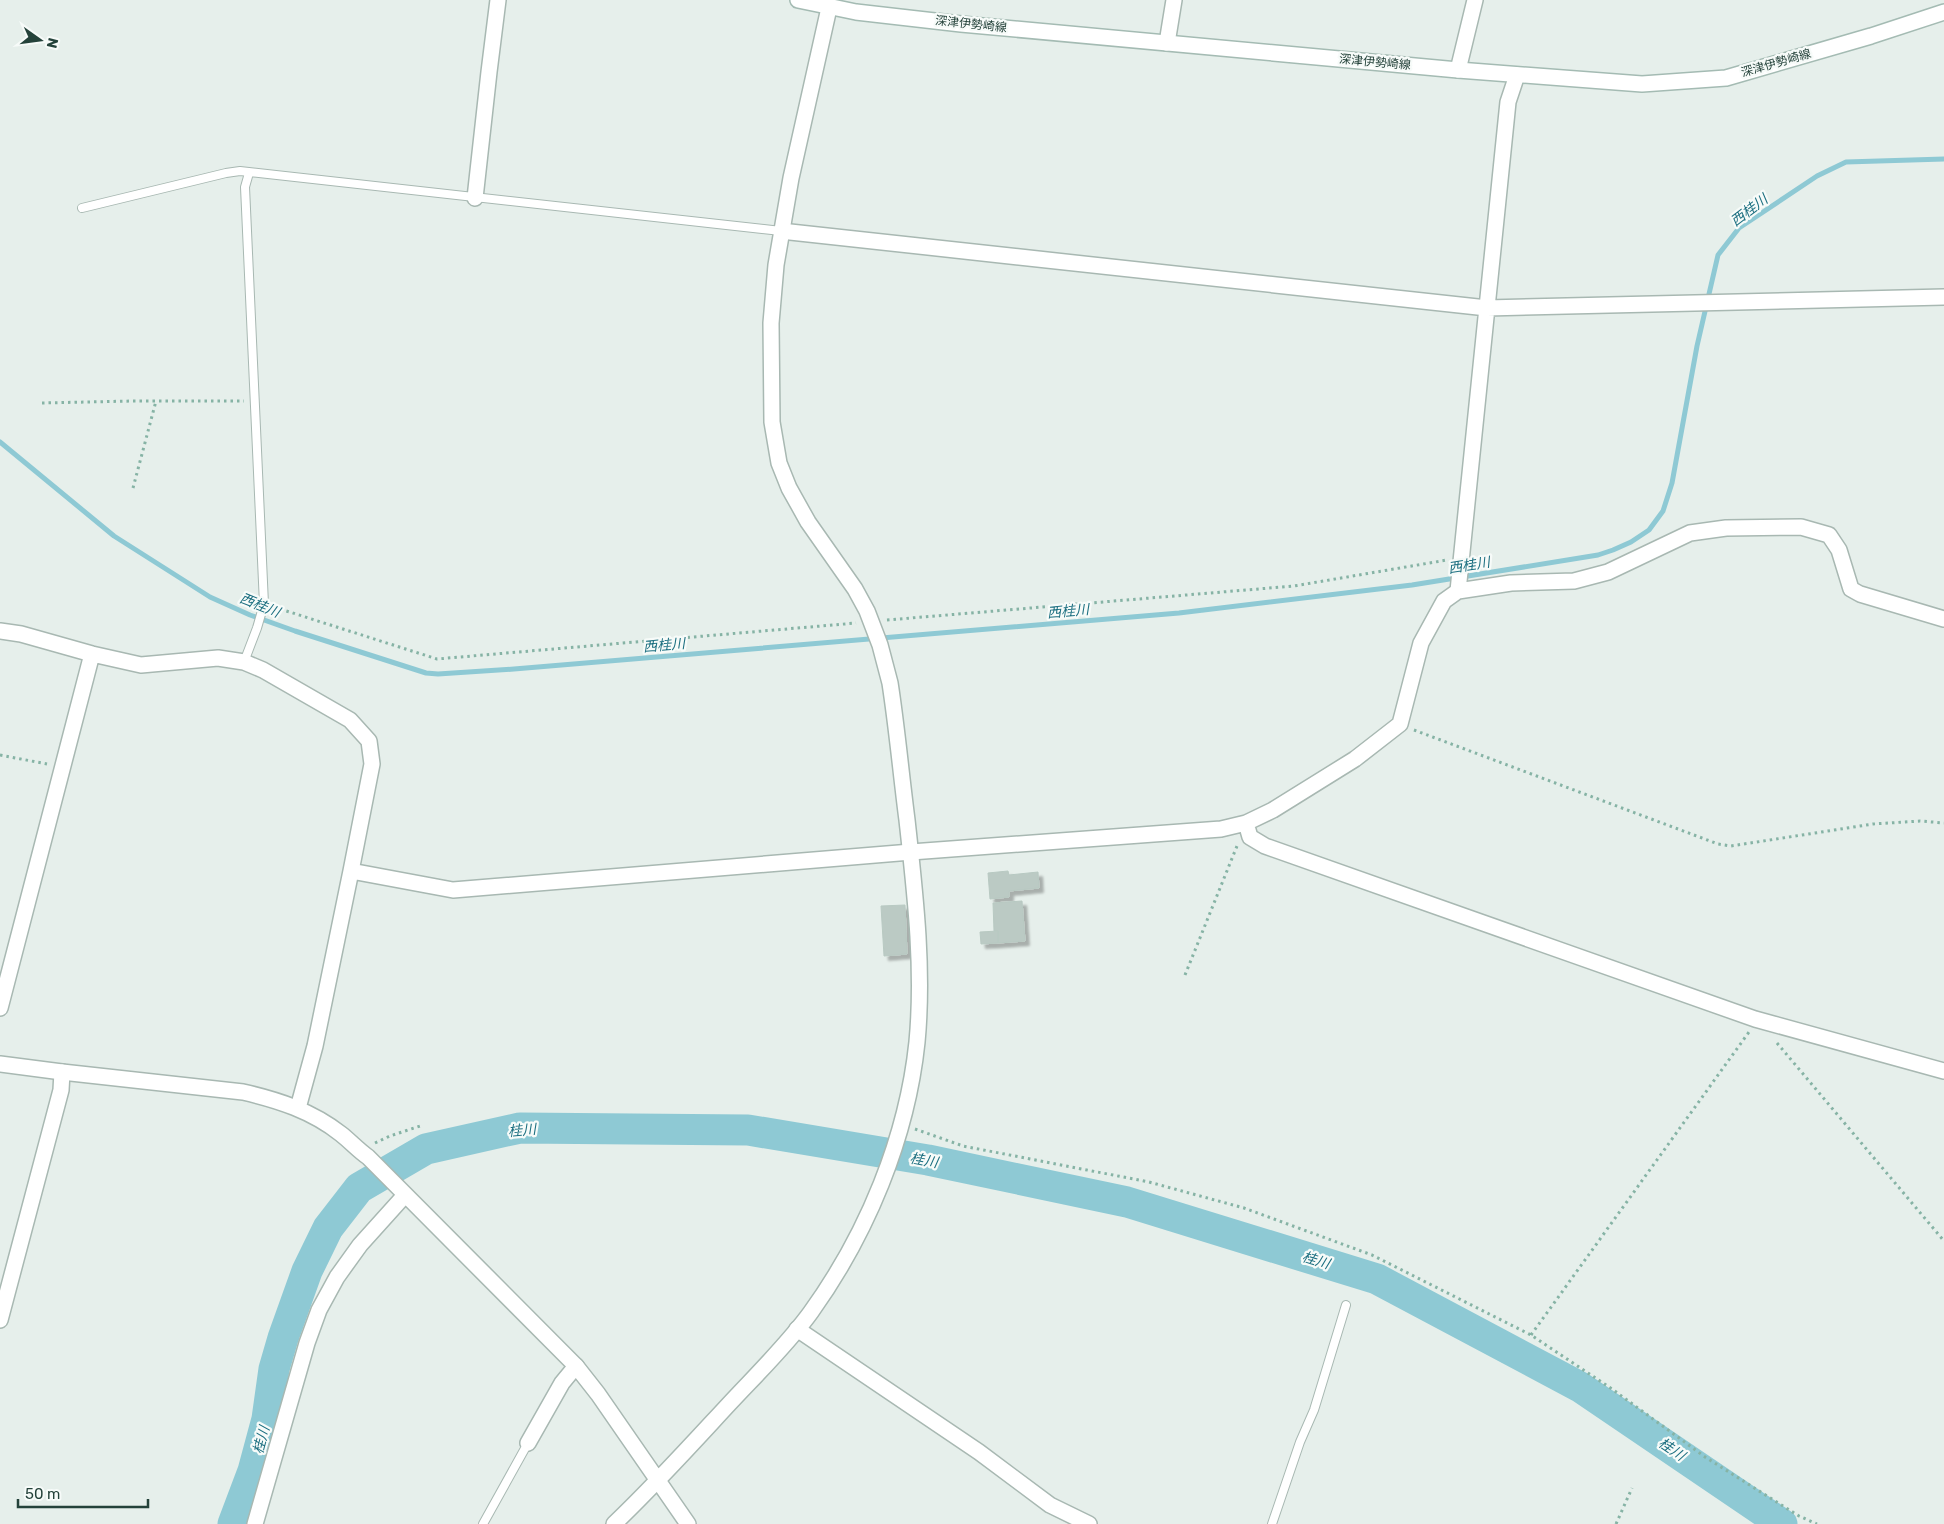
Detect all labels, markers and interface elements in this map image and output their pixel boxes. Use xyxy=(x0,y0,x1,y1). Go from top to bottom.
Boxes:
street label: 深津伊勢崎線 xyxy=(934,13,1008,35)
north arrow xyxy=(15,15,65,65)
text: N xyxy=(43,36,62,50)
street label: 深津伊勢崎線 xyxy=(1739,46,1813,80)
street label: 深津伊勢崎線 xyxy=(1339,52,1411,72)
water label: 西桂川 xyxy=(1727,190,1773,230)
water label: 西桂川 xyxy=(1447,554,1493,577)
water label: 西桂川 xyxy=(237,590,284,622)
water label: 西桂川 xyxy=(1046,601,1092,622)
water label: 西桂川 xyxy=(642,635,688,656)
water label: 桂川 xyxy=(507,1121,539,1140)
water label: 桂川 xyxy=(909,1150,941,1172)
water label: 桂川 xyxy=(1300,1248,1334,1273)
water label: 桂川 xyxy=(250,1422,274,1456)
water label: 桂川 xyxy=(1655,1435,1690,1465)
scale bar xyxy=(18,1476,148,1508)
text: 50 m xyxy=(25,1485,60,1503)

